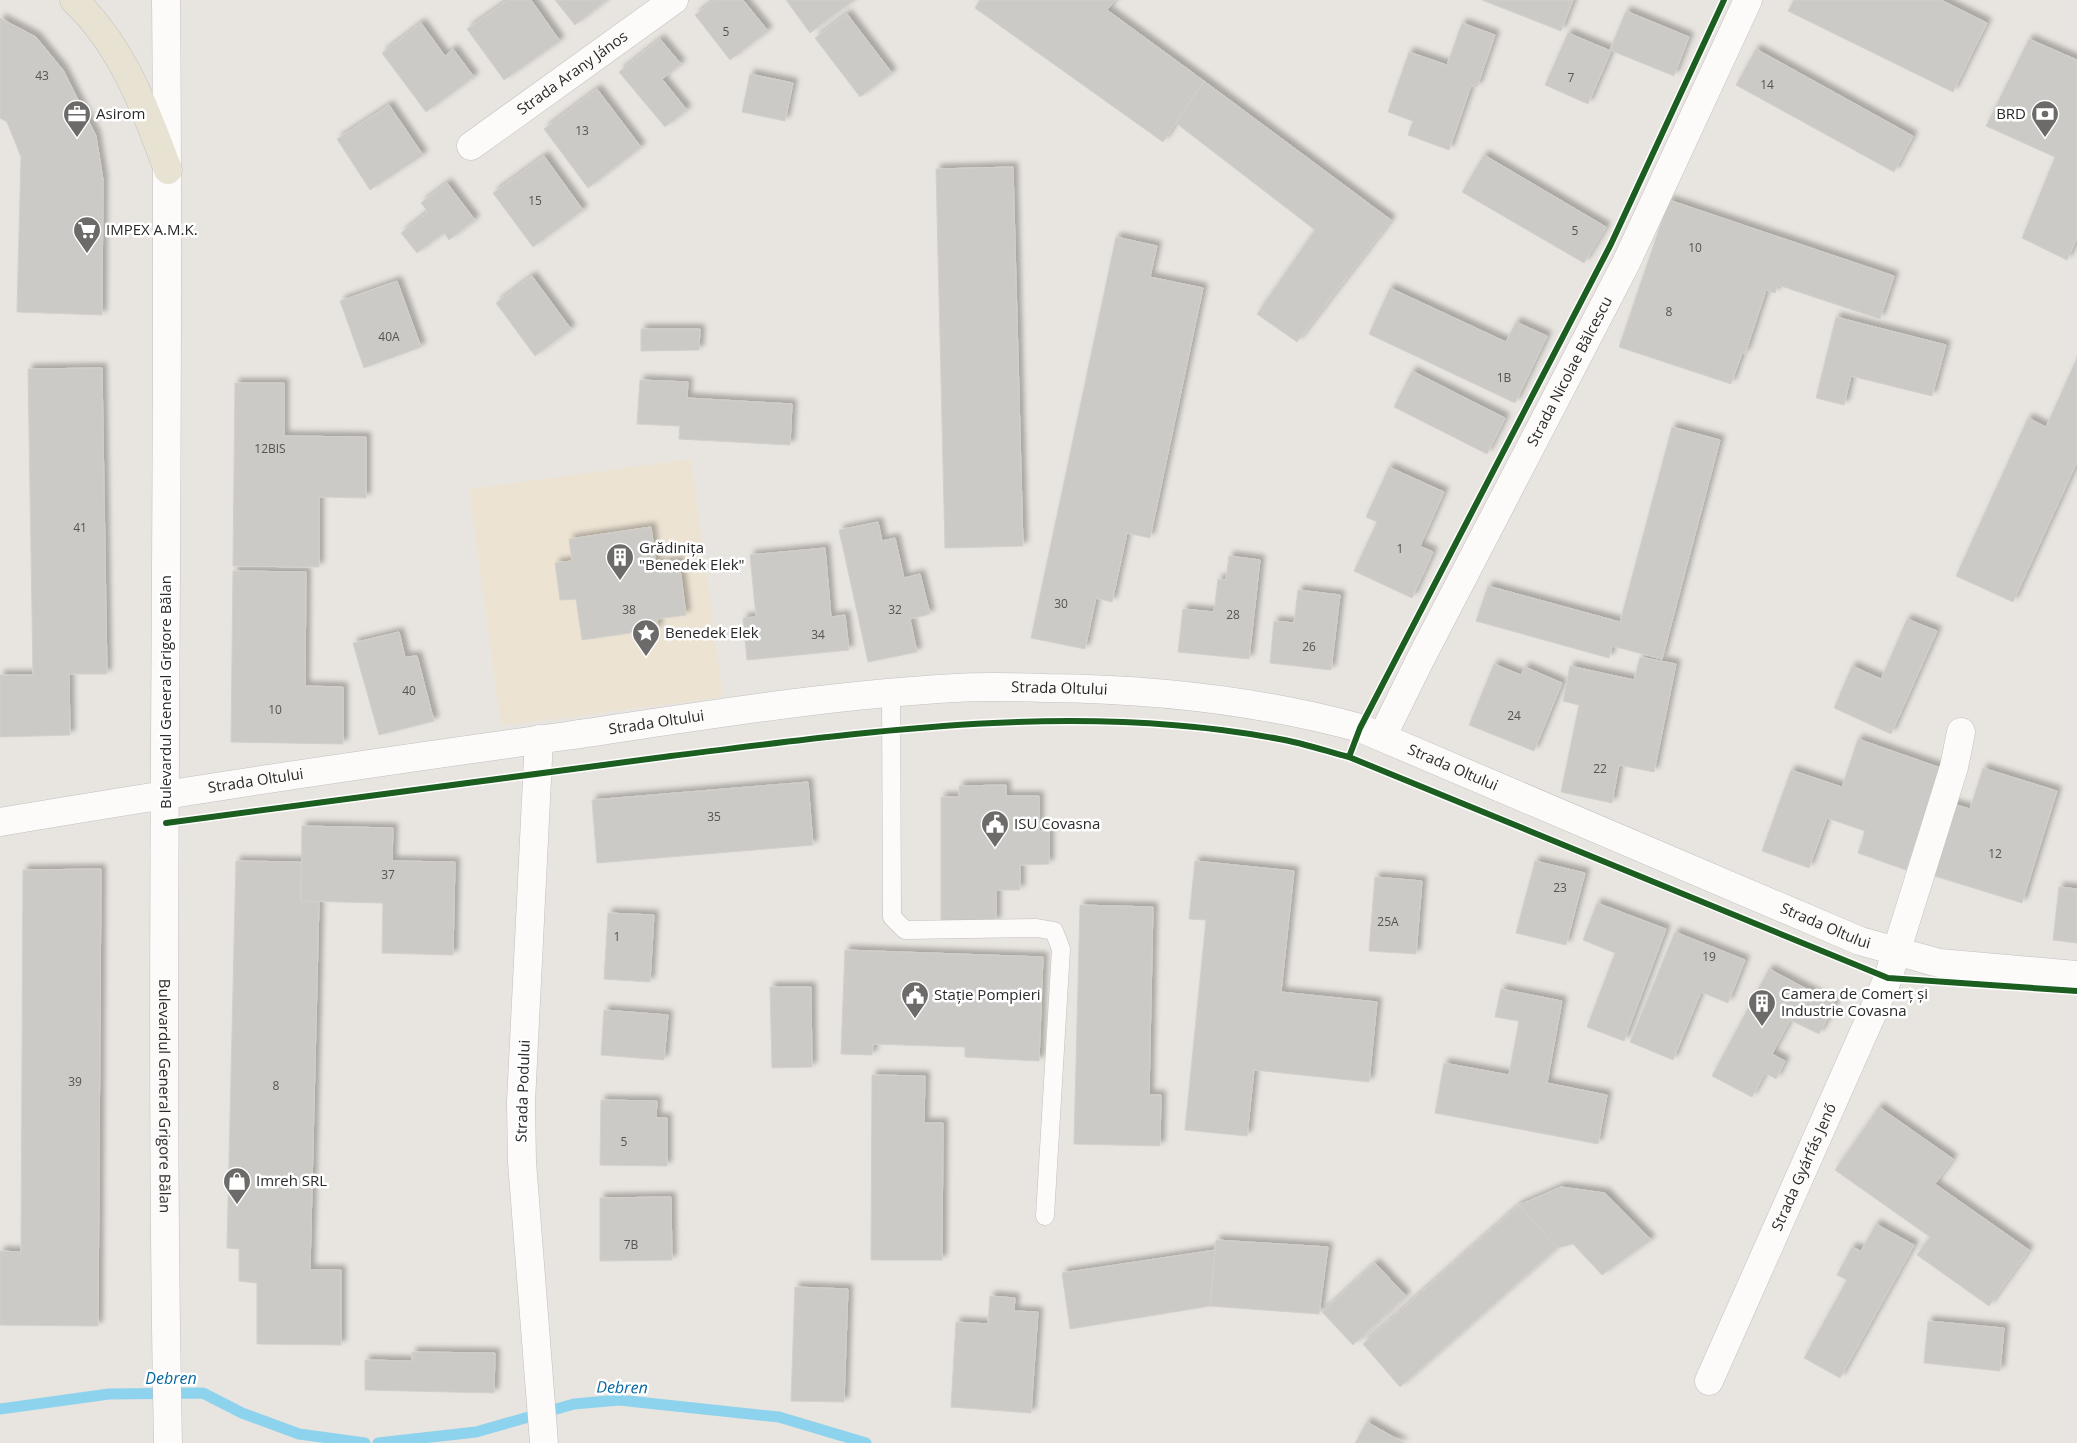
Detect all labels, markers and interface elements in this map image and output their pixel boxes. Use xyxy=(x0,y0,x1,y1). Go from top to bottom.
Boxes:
house number: 5 xyxy=(723,23,730,40)
street label: Strada Arany János xyxy=(513,26,631,119)
house number: 43 xyxy=(35,67,49,84)
house number: 7 xyxy=(1568,69,1575,86)
house number: 14 xyxy=(1760,76,1774,93)
office icon: Asirom xyxy=(62,99,92,138)
bank icon: BRD xyxy=(2030,99,2060,138)
place label: Asirom xyxy=(96,103,145,123)
place label: BRD xyxy=(1996,103,2026,123)
house number: 13 xyxy=(575,122,589,139)
house number: 15 xyxy=(528,192,542,209)
supermarket icon: IMPEX A.M.K. xyxy=(72,215,102,254)
place label: IMPEX A.M.K. xyxy=(106,219,198,239)
house number: 5 xyxy=(1572,222,1579,239)
house number: 10 xyxy=(1688,239,1702,256)
street label: Strada Nicolae Bălcescu xyxy=(1522,293,1616,449)
house number: 8 xyxy=(1666,303,1673,320)
house number: 40A xyxy=(378,328,400,345)
house number: 1B xyxy=(1497,369,1512,386)
house number: 12BIS xyxy=(254,440,286,457)
house number: 41 xyxy=(73,519,87,536)
place label: Grădinița "Benedek Elek" xyxy=(639,537,745,574)
house number: 1 xyxy=(1397,540,1403,557)
building icon: Grădinița "Benedek Elek" xyxy=(605,542,635,581)
street label: Bulevardul General Grigore Bălan xyxy=(155,575,175,809)
house number: 30 xyxy=(1054,595,1068,612)
house number: 38 xyxy=(622,601,636,618)
house number: 32 xyxy=(888,601,902,618)
house number: 28 xyxy=(1226,606,1240,623)
place icon: Benedek Elek xyxy=(631,618,661,657)
place label: Benedek Elek xyxy=(665,622,759,642)
house number: 34 xyxy=(811,626,825,643)
house number: 26 xyxy=(1302,638,1316,655)
street label: Strada Oltului xyxy=(1011,676,1108,699)
house number: 40 xyxy=(402,682,416,699)
house number: 10 xyxy=(268,701,282,718)
street label: Strada Oltului xyxy=(607,705,705,739)
house number: 24 xyxy=(1507,707,1521,724)
street label: Strada Oltului xyxy=(1405,739,1502,795)
house number: 22 xyxy=(1593,760,1607,777)
street label: Strada Oltului xyxy=(206,763,305,797)
house number: 35 xyxy=(707,808,721,825)
public building icon: ISU Covasna xyxy=(980,809,1010,848)
place label: ISU Covasna xyxy=(1014,813,1100,833)
house number: 12 xyxy=(1988,845,2002,862)
house number: 37 xyxy=(381,866,395,883)
house number: 23 xyxy=(1553,879,1567,896)
street label: Strada Oltului xyxy=(1778,897,1873,953)
house number: 25A xyxy=(1377,913,1399,930)
house number: 1 xyxy=(614,928,620,945)
house number: 19 xyxy=(1702,948,1716,965)
street label: Bulevardul General Grigore Bălan xyxy=(155,979,176,1213)
public building icon: Stație Pompieri xyxy=(900,980,930,1019)
place label: Camera de Comerț și Industrie Covasna xyxy=(1781,983,1928,1020)
place label: Stație Pompieri xyxy=(934,984,1041,1004)
building icon: Camera de Comerț și Industrie Covasna xyxy=(1747,988,1777,1027)
street label: Strada Podului xyxy=(510,1039,534,1143)
house number: 39 xyxy=(68,1073,82,1090)
house number: 8 xyxy=(273,1077,280,1094)
street label: Strada Gyárfás Jenő xyxy=(1766,1100,1840,1234)
house number: 5 xyxy=(621,1133,628,1150)
shop icon: Imreh SRL xyxy=(222,1166,252,1205)
place label: Imreh SRL xyxy=(256,1170,327,1190)
house number: 7B xyxy=(624,1236,639,1253)
water label: Debren xyxy=(145,1367,197,1389)
water label: Debren xyxy=(596,1376,648,1398)

